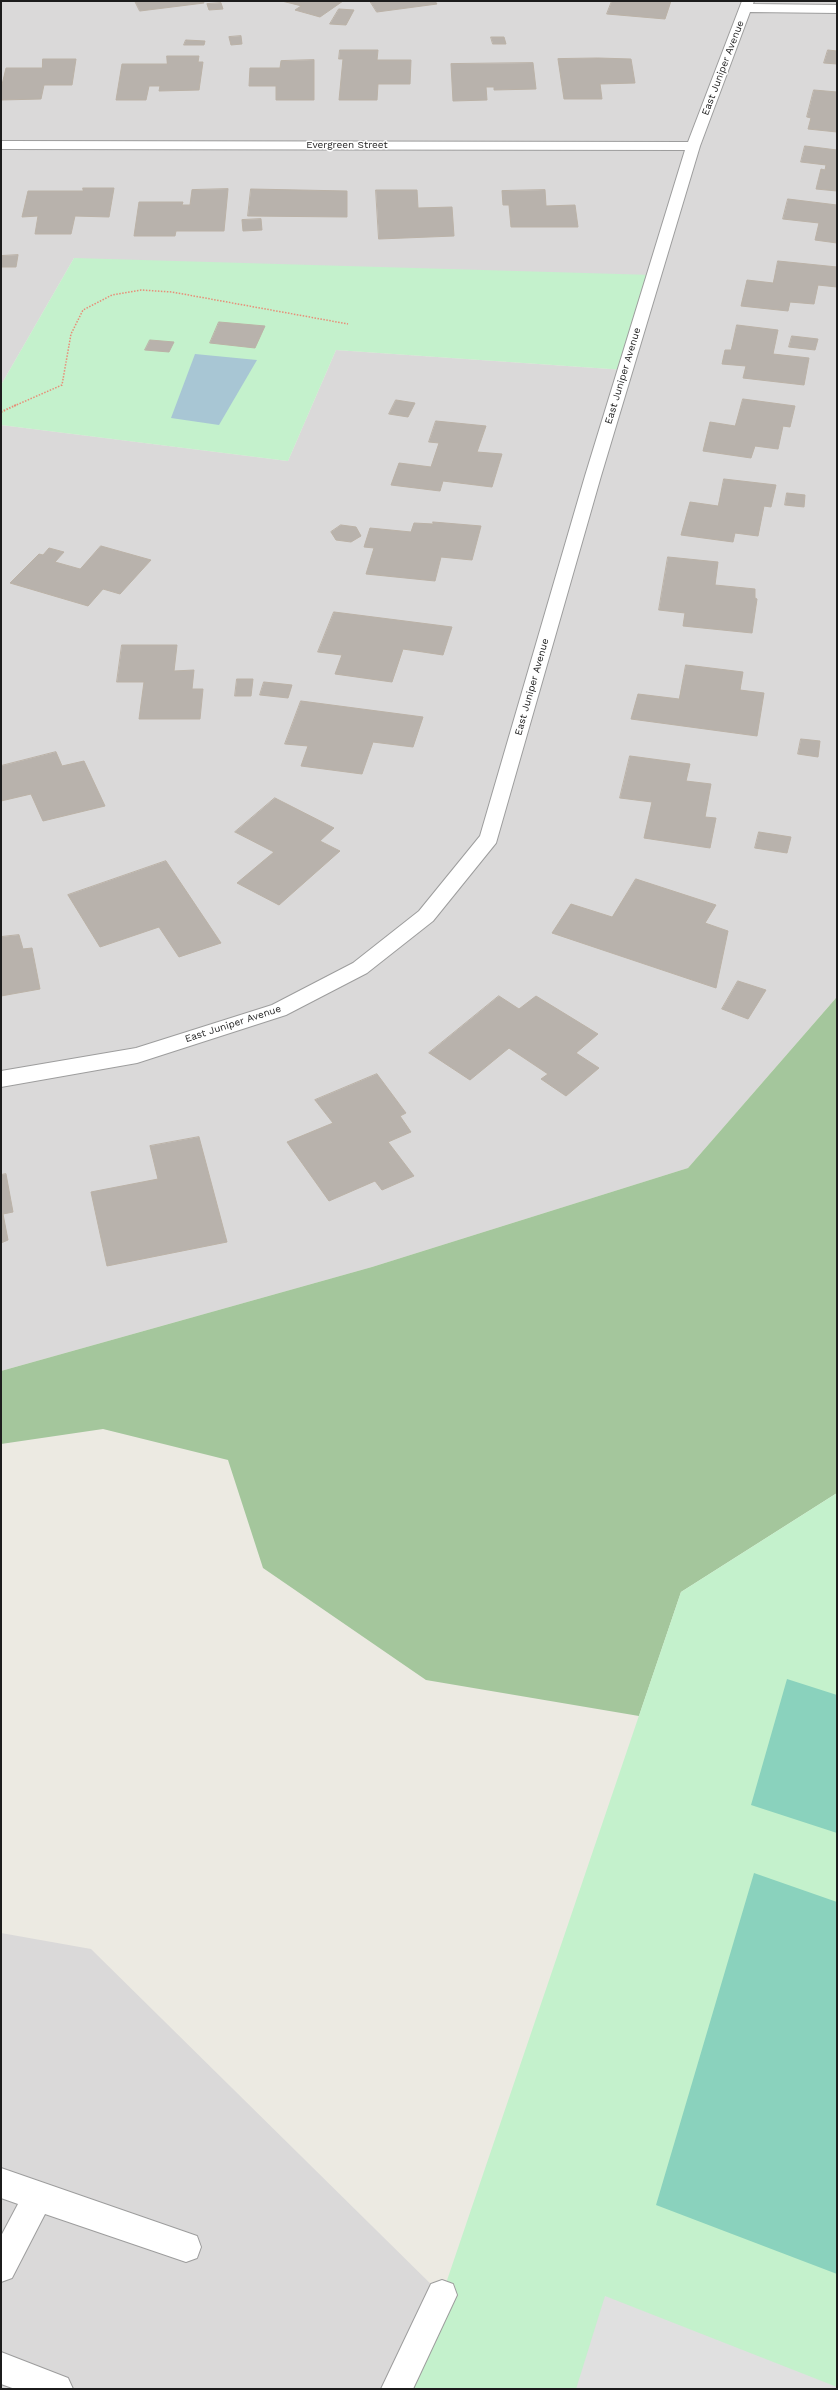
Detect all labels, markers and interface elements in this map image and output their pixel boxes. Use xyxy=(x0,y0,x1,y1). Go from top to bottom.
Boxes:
street label: East Juniper Avenue xyxy=(699,19,747,117)
street label: Evergreen Street xyxy=(306,139,388,151)
street label: East Juniper Avenue xyxy=(603,326,643,426)
street label: East Juniper Avenue xyxy=(512,637,552,737)
street label: East Juniper Avenue xyxy=(183,1003,283,1045)

